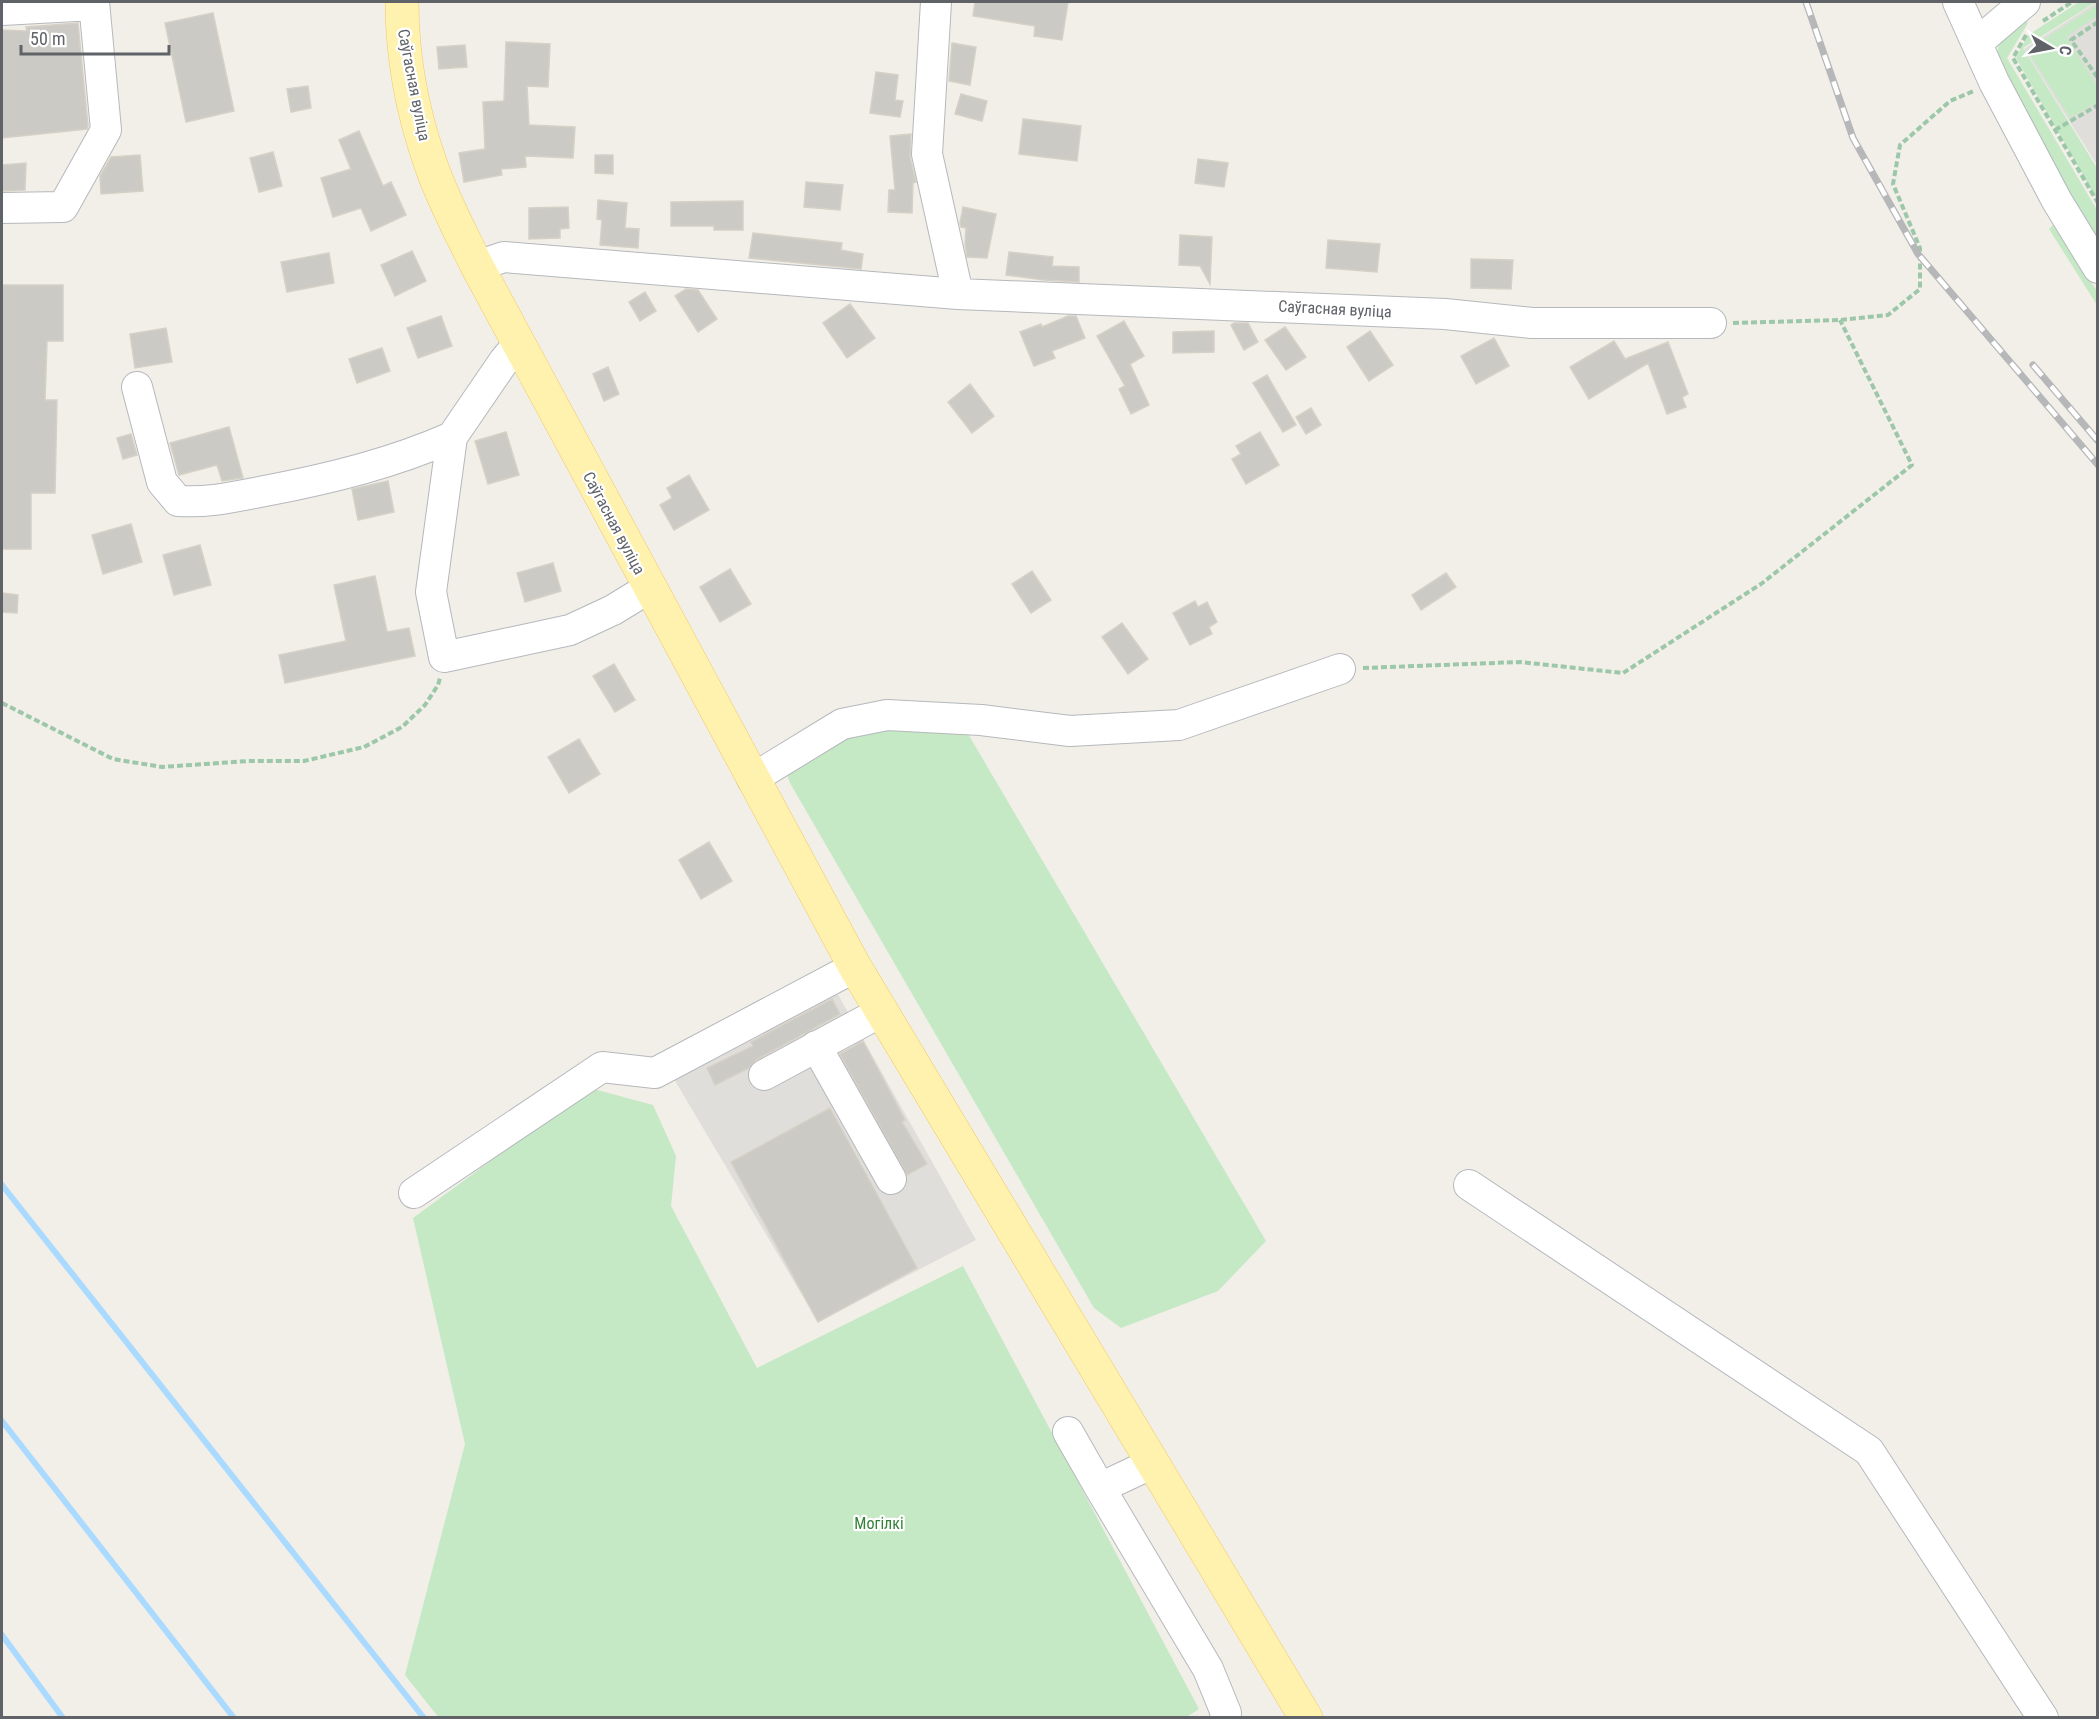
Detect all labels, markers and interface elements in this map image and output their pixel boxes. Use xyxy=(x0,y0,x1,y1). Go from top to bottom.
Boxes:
scale bar xyxy=(21,18,170,56)
north arrow xyxy=(2021,18,2081,78)
street label: Саўгасная вуліца xyxy=(394,27,434,143)
text: 50 m xyxy=(30,28,65,49)
text: С xyxy=(2055,44,2075,57)
street label: Саўгасная вуліца xyxy=(1278,297,1392,321)
street label: Саўгасная вуліца xyxy=(579,468,649,578)
park label: Могілкі xyxy=(854,1514,904,1533)

